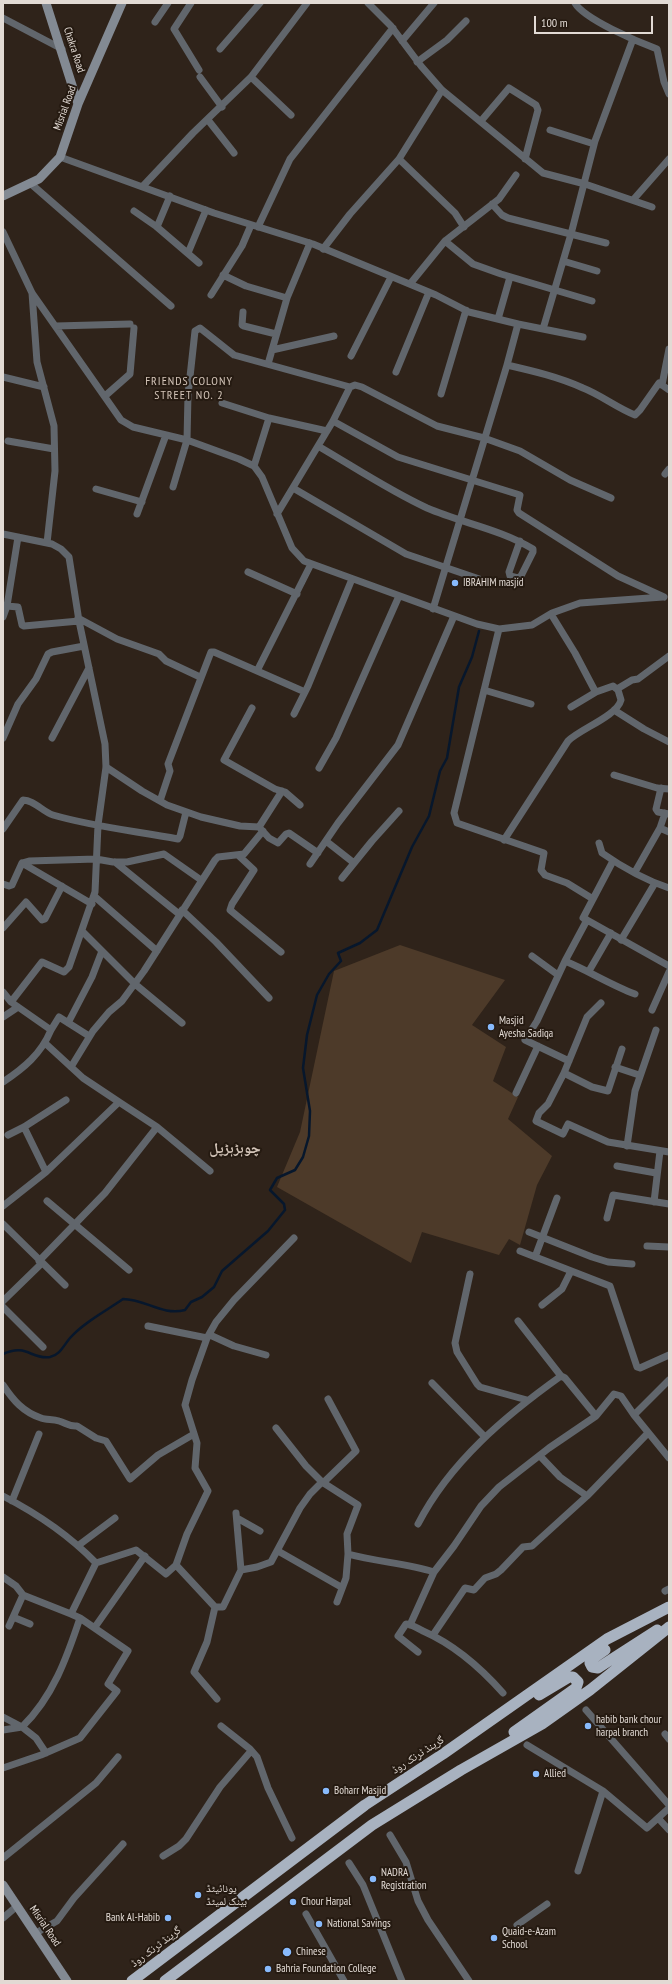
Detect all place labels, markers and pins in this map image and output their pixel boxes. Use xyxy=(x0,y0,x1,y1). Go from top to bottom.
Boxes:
place label: IBRAHIM masjid xyxy=(463,576,524,590)
marker: IBRAHIM masjid xyxy=(450,578,460,588)
place label: Masjid Ayesha Sadiqa xyxy=(499,1014,553,1040)
marker: Masjid Ayesha Sadiqa xyxy=(486,1022,496,1032)
place label: habib bank chour harpal branch xyxy=(596,1713,661,1739)
marker: habib bank chour harpal branch xyxy=(583,1721,593,1731)
place label: Allied xyxy=(544,1767,566,1781)
marker: Allied xyxy=(531,1769,541,1779)
place label: Boharr Masjid xyxy=(334,1784,386,1798)
marker: Boharr Masjid xyxy=(321,1786,331,1796)
place label: NADRA Registration xyxy=(381,1866,427,1892)
marker: NADRA Registration xyxy=(368,1874,378,1884)
place label: یونائیٹڈ بینک لمیٹڈ xyxy=(206,1882,247,1908)
marker: یونائیٹڈ بینک لمیٹڈ xyxy=(193,1890,203,1900)
place label: Chour Harpal xyxy=(301,1895,351,1909)
marker: Chour Harpal xyxy=(288,1897,298,1907)
place label: Bank Al-Habib xyxy=(106,1911,160,1925)
marker: Bank Al-Habib xyxy=(163,1913,173,1923)
place label: National Savings xyxy=(327,1917,391,1931)
marker: National Savings xyxy=(314,1919,324,1929)
place label: Quaid-e-Azam School xyxy=(502,1925,556,1951)
marker: Quaid-e-Azam School xyxy=(489,1933,499,1943)
place label: Chinese xyxy=(296,1945,326,1959)
marker: Chinese xyxy=(281,1946,293,1958)
place label: Bahria Foundation College xyxy=(276,1962,376,1976)
marker: Bahria Foundation College xyxy=(263,1964,273,1974)

